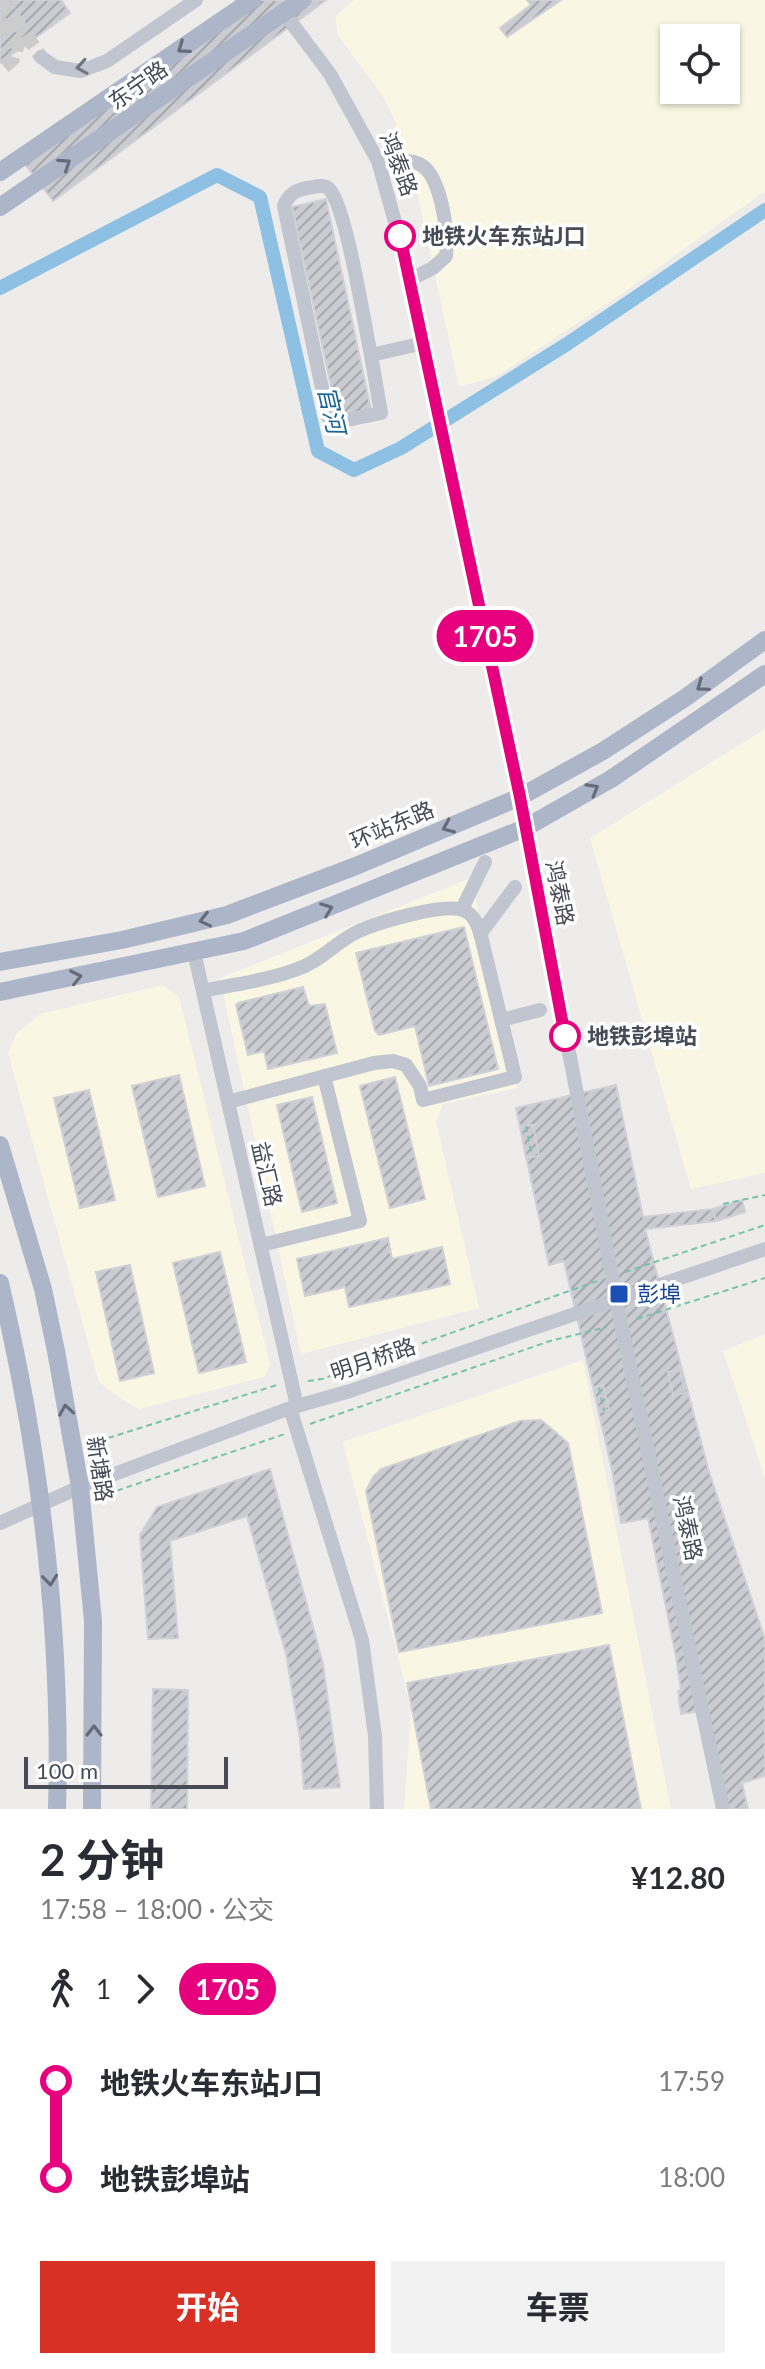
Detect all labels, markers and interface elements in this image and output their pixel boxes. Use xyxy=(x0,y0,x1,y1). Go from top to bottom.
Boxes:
map controls xyxy=(660,24,740,104)
button: locate xyxy=(660,24,740,104)
one-way arrow xyxy=(177,38,191,53)
street label: 东宁路 xyxy=(103,55,172,115)
one-way arrow xyxy=(76,58,89,75)
street label: 鸿泰路 xyxy=(375,128,424,199)
one-way arrow xyxy=(56,159,70,174)
marker: 地铁火车东站J口 xyxy=(385,221,415,251)
place label: 地铁火车东站J口 xyxy=(422,222,585,249)
water label: 官河 xyxy=(313,383,353,440)
line badge: 1705 xyxy=(429,610,541,662)
text: 1705 xyxy=(453,619,517,653)
one-way arrow xyxy=(696,676,710,691)
one-way arrow xyxy=(584,783,599,799)
street label: 环站东路 xyxy=(346,795,438,854)
one-way arrow xyxy=(442,818,456,834)
street label: 鸿泰路 xyxy=(541,858,580,928)
one-way arrow xyxy=(319,902,333,919)
one-way arrow xyxy=(199,911,213,928)
one-way arrow xyxy=(70,969,83,986)
marker: 地铁彭埠站 xyxy=(550,1021,580,1051)
place label: 地铁彭埠站 xyxy=(587,1022,697,1049)
street label: 益汇路 xyxy=(247,1139,288,1209)
place label: 彭埠 xyxy=(637,1280,681,1307)
marker: 彭埠 xyxy=(608,1283,630,1305)
street label: 明月桥路 xyxy=(327,1331,419,1386)
one-way arrow xyxy=(58,1403,75,1417)
street label: 新塘路 xyxy=(82,1434,119,1504)
street label: 鸿泰路 xyxy=(668,1493,709,1563)
one-way arrow xyxy=(42,1574,59,1587)
one-way arrow xyxy=(85,1724,103,1737)
scale bar xyxy=(24,1753,228,1789)
text: 100 m xyxy=(36,1757,98,1784)
text: 2 分钟 xyxy=(40,1833,164,1885)
text: ¥12.80 xyxy=(631,1859,725,1895)
text: 17:58 – 18:00 · 公交 xyxy=(40,1893,274,1925)
icon: walk xyxy=(40,1967,84,2011)
icon: forward xyxy=(123,1967,167,2011)
text: 1705 xyxy=(195,1972,260,2006)
text: 1 xyxy=(96,1973,111,2005)
text: 地铁火车东站J口 xyxy=(100,2064,323,2100)
text: 17:59 xyxy=(658,2065,725,2097)
text: 地铁彭埠站 xyxy=(100,2160,250,2196)
text: 18:00 xyxy=(658,2161,725,2193)
button: 开始 xyxy=(40,2261,375,2353)
button: 车票 xyxy=(391,2261,725,2353)

